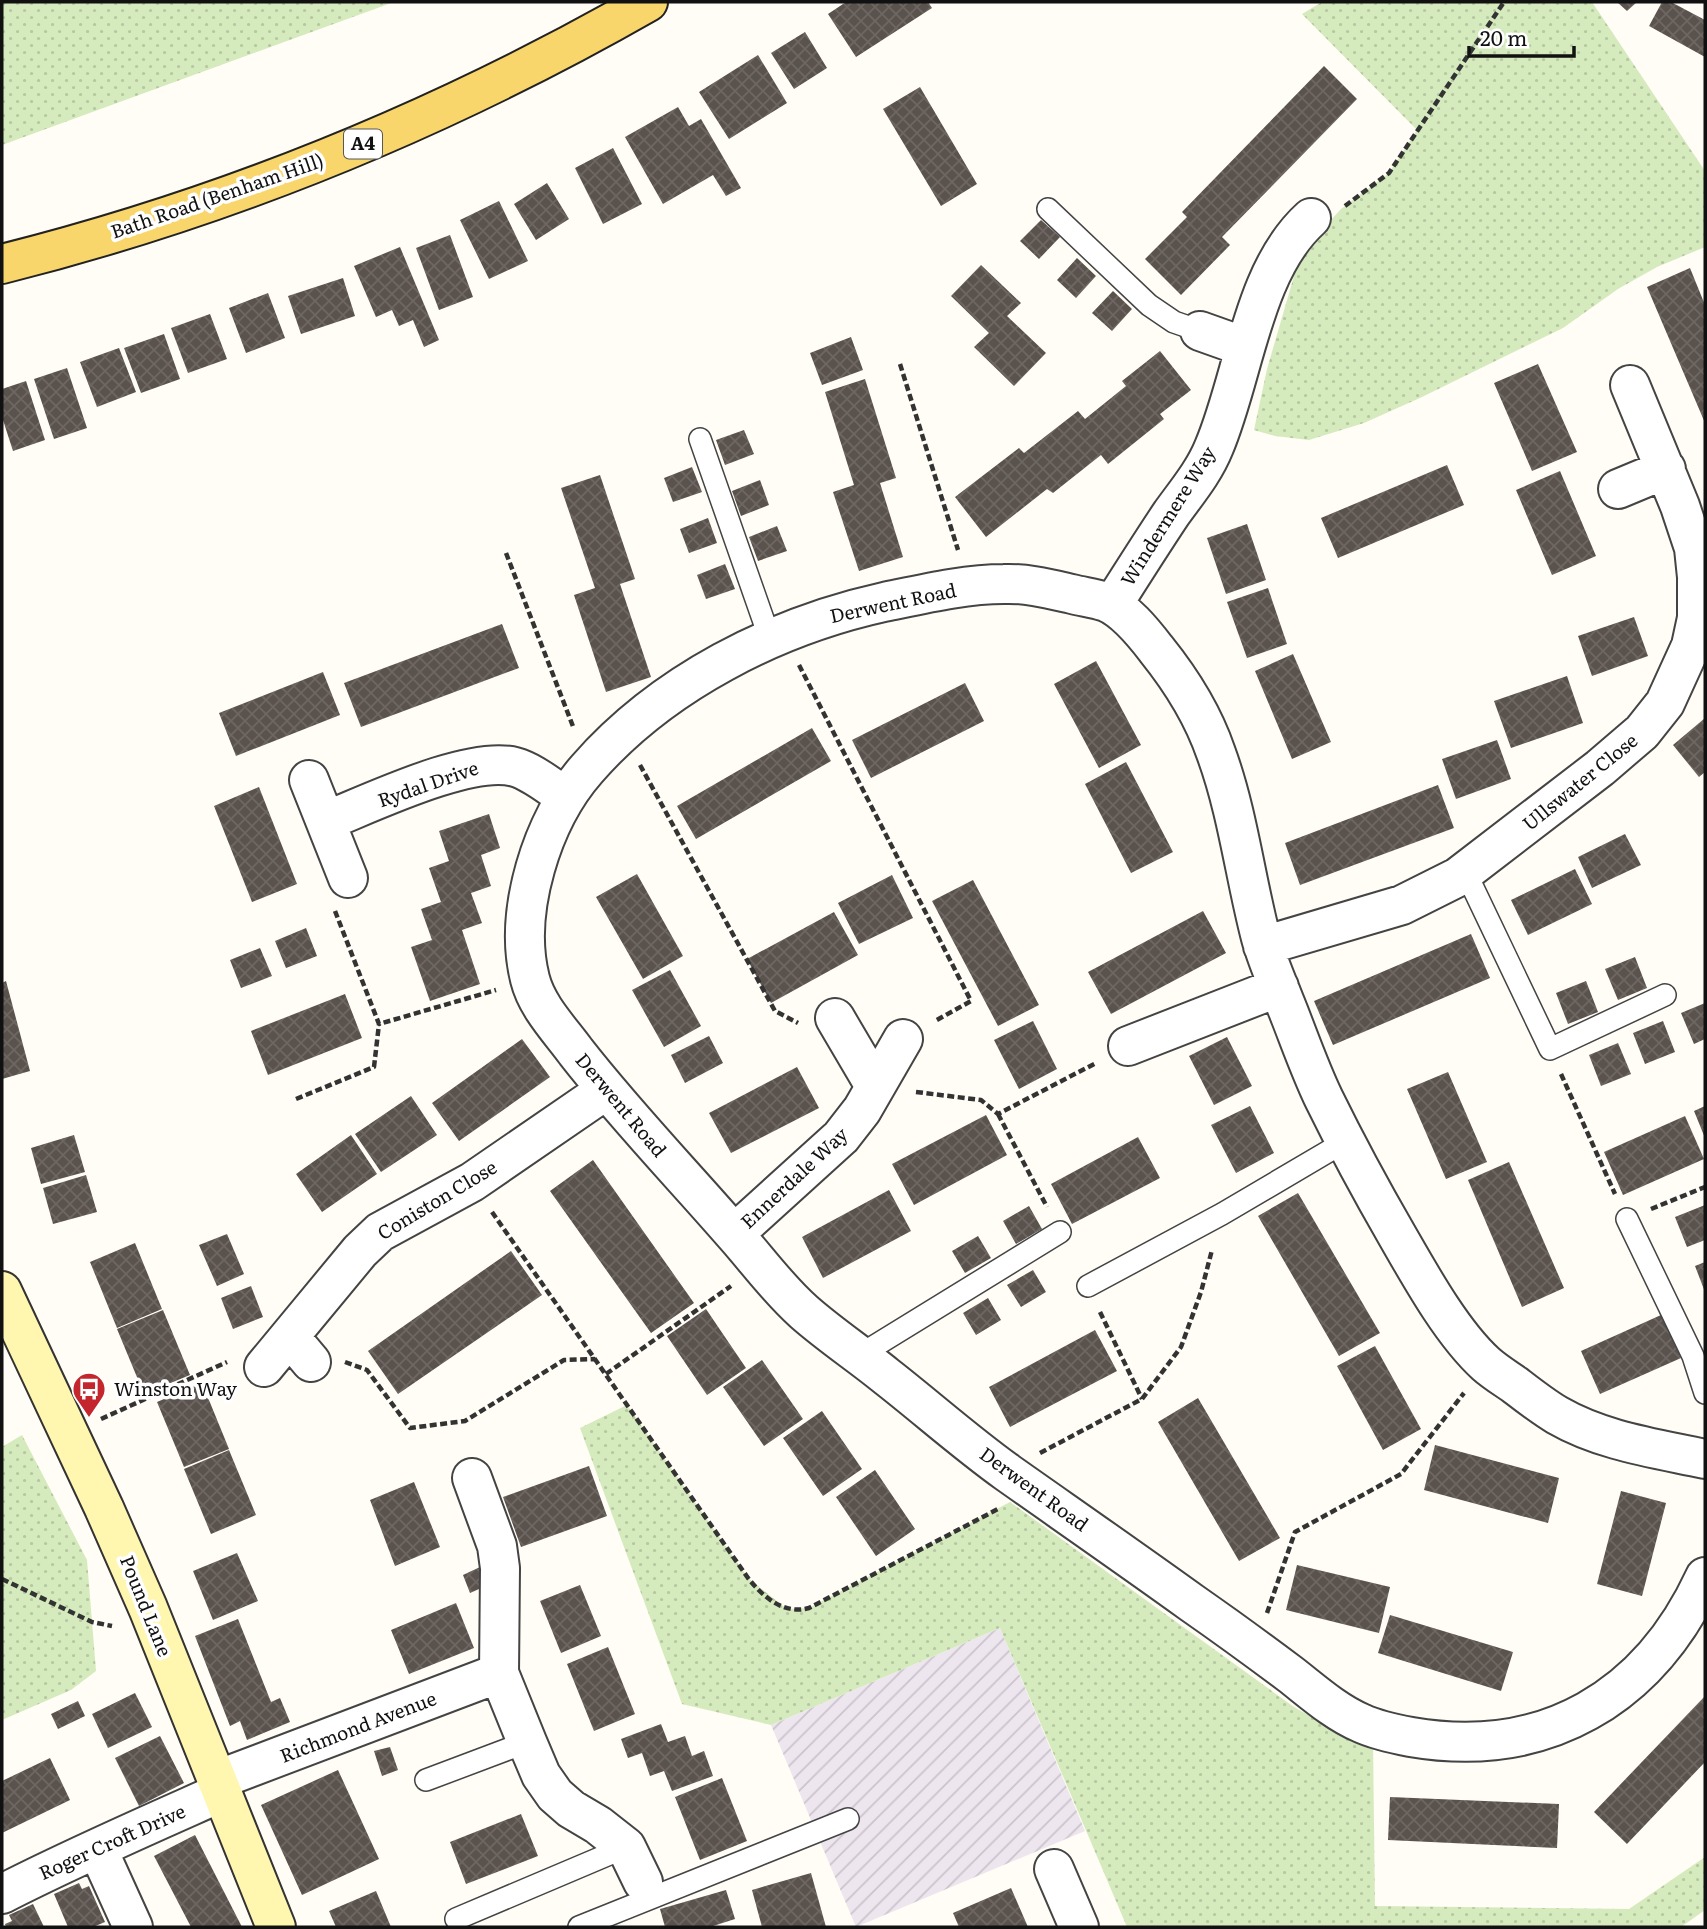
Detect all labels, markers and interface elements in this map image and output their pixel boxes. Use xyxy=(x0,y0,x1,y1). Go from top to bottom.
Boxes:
scale bar xyxy=(1469,14,1574,58)
text: 20 m xyxy=(1480,21,1527,52)
road number: A4 xyxy=(344,130,382,159)
street label: Bath Road (Benham Hill) xyxy=(106,145,327,245)
street label: Windermere Way xyxy=(1113,440,1222,591)
street label: Derwent Road xyxy=(827,575,959,629)
street label: Ullswater Close xyxy=(1516,726,1643,837)
street label: Rydal Drive xyxy=(374,753,482,813)
street label: Derwent Road xyxy=(570,1046,674,1163)
street label: Ennerdale Way xyxy=(733,1120,853,1234)
street label: Coniston Close xyxy=(371,1152,502,1246)
bus stop icon: Winston Way xyxy=(70,1370,108,1419)
place label: Winston Way xyxy=(114,1374,237,1402)
street label: Derwent Road xyxy=(974,1439,1095,1537)
street label: Pound Lane xyxy=(114,1551,180,1661)
street label: Richmond Avenue xyxy=(275,1683,440,1769)
street label: Roger Croft Drive xyxy=(34,1796,190,1886)

